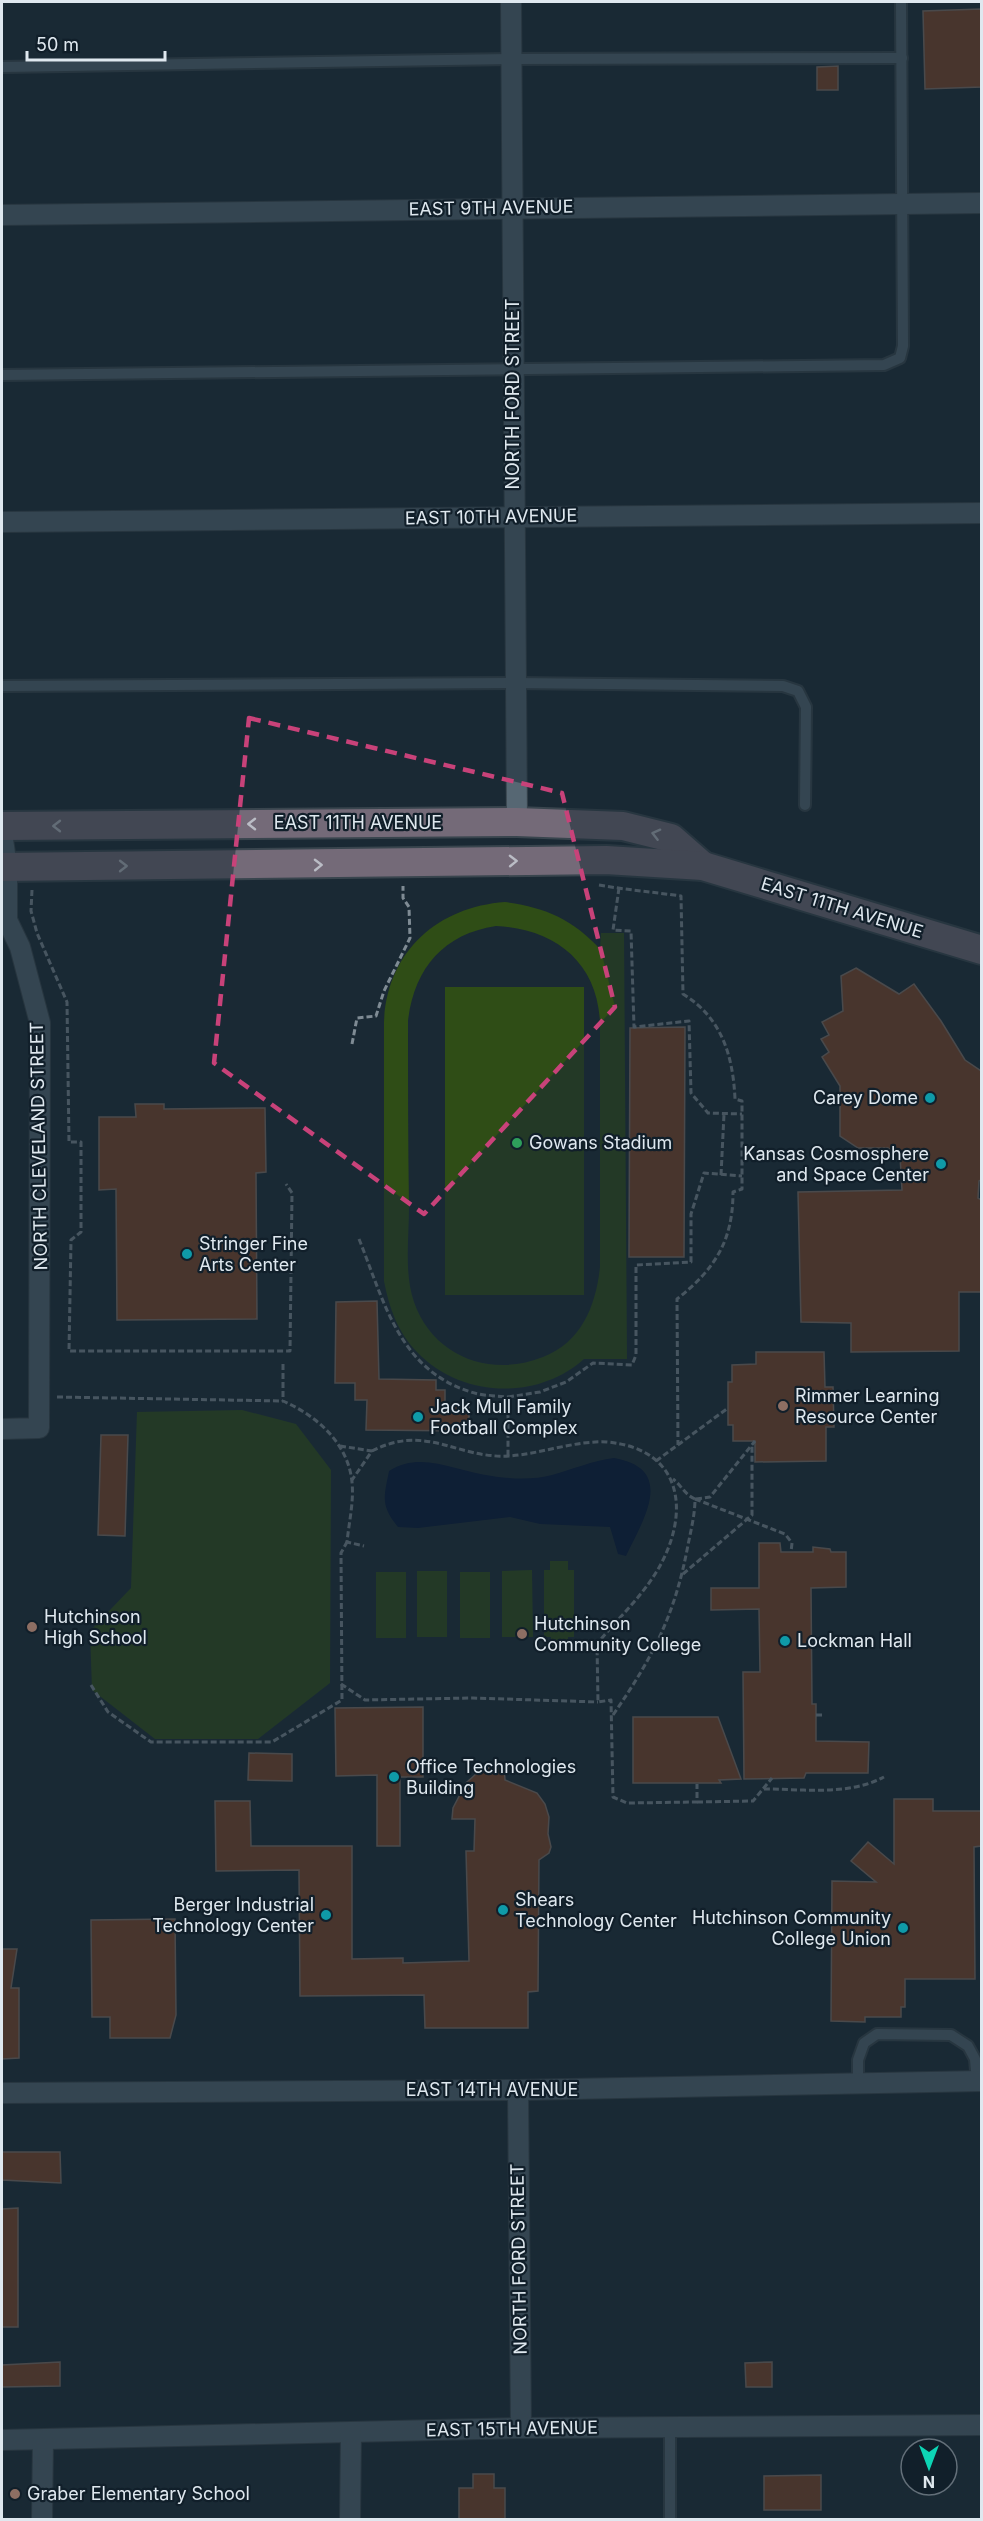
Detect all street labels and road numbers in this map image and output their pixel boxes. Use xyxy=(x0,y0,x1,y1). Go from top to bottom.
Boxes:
street label: EAST 9TH AVENUE xyxy=(408,196,574,219)
street label: NORTH FORD STREET xyxy=(502,298,523,490)
street label: EAST 10TH AVENUE xyxy=(405,504,577,529)
street label: EAST 11TH AVENUE xyxy=(274,812,442,833)
street label: EAST 11TH AVENUE xyxy=(759,873,926,942)
street label: NORTH CLEVELAND STREET xyxy=(26,1022,51,1270)
street label: EAST 14TH AVENUE xyxy=(406,2079,578,2100)
street label: NORTH FORD STREET xyxy=(506,2163,531,2355)
street label: EAST 15TH AVENUE xyxy=(426,2417,598,2440)

